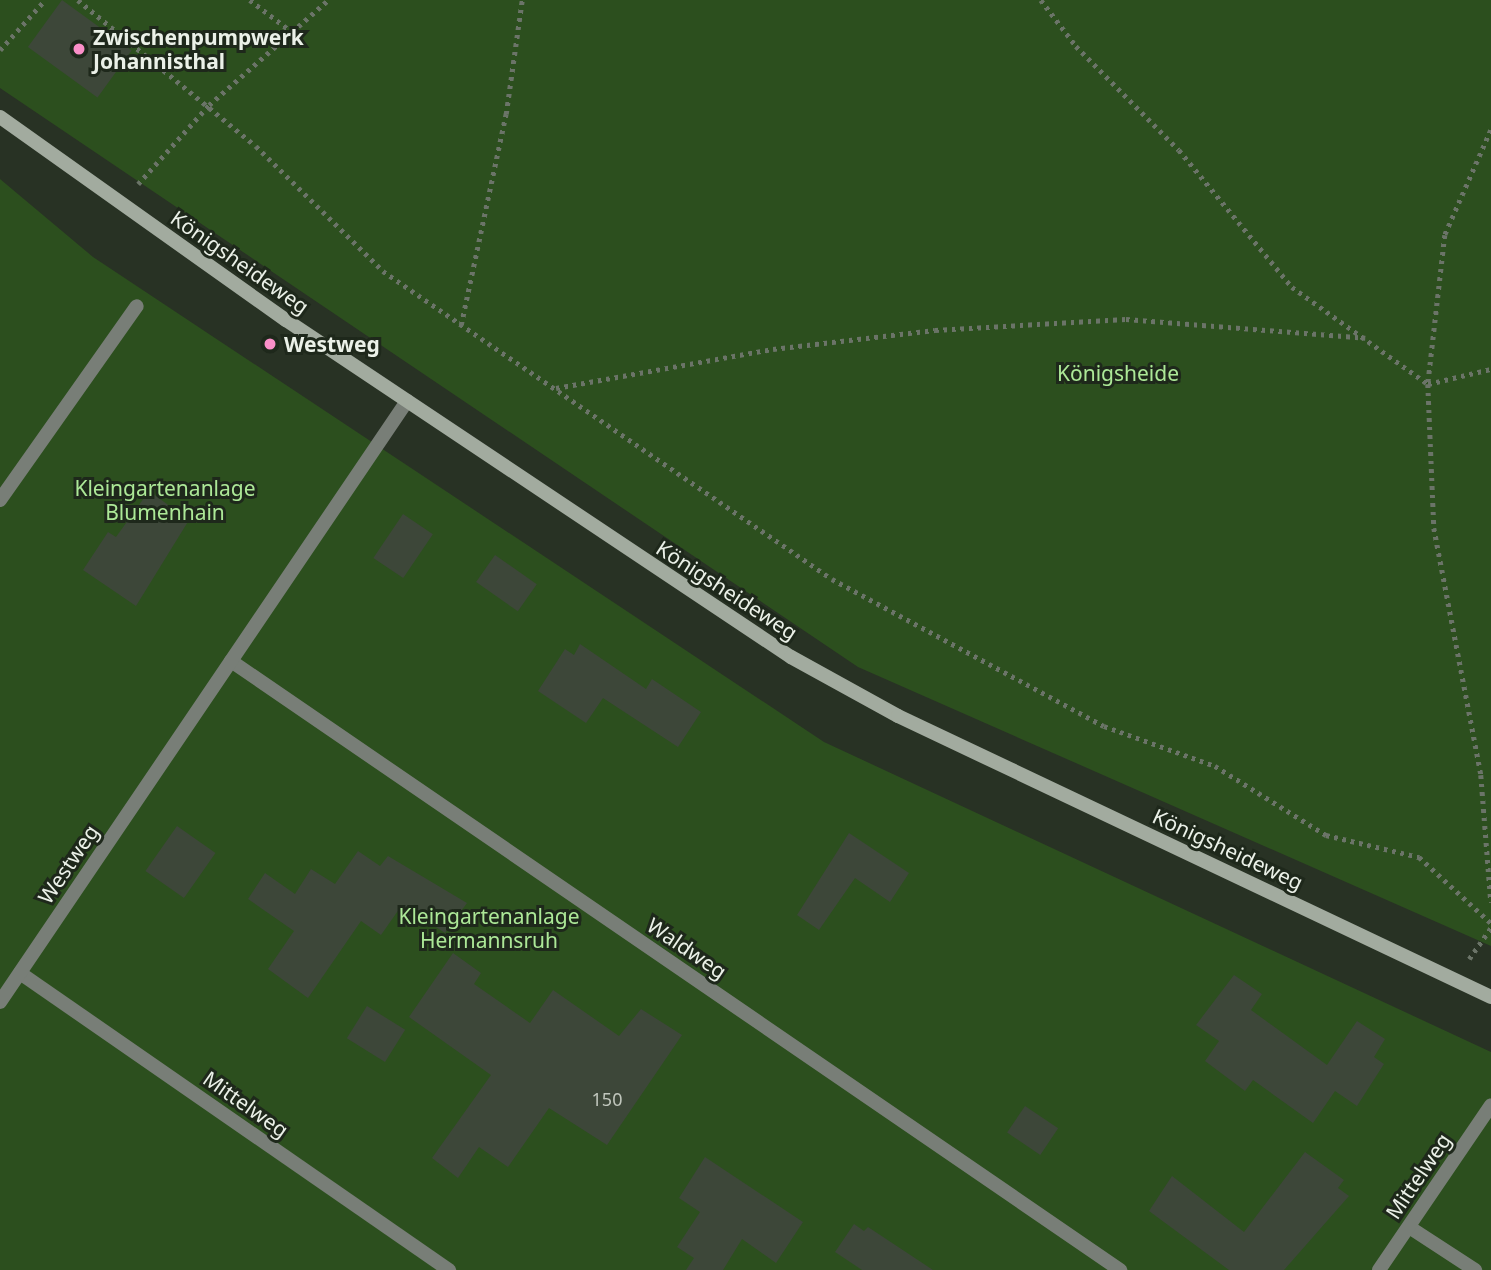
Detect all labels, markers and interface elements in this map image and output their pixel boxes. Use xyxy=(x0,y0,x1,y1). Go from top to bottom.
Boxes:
place label: Zwischenpumpwerk Johannisthal xyxy=(93,24,304,74)
marker: Zwischenpumpwerk Johannisthal xyxy=(71,41,87,57)
street label: Königsheideweg xyxy=(166,205,314,319)
place label: Westweg xyxy=(284,331,380,357)
marker: Westweg xyxy=(262,336,278,352)
park label: Königsheide xyxy=(1057,360,1179,386)
park label: Kleingartenanlage Blumenhain xyxy=(74,475,256,525)
street label: Königsheideweg xyxy=(652,535,802,645)
street label: Königsheideweg xyxy=(1149,803,1307,895)
street label: Westweg xyxy=(32,820,104,908)
park label: Kleingartenanlage Hermannsruh xyxy=(398,903,580,953)
street label: Waldweg xyxy=(642,912,732,984)
street label: Mittelweg xyxy=(199,1066,293,1142)
house number: 150 xyxy=(592,1088,622,1110)
street label: Mittelweg xyxy=(1380,1128,1456,1224)

